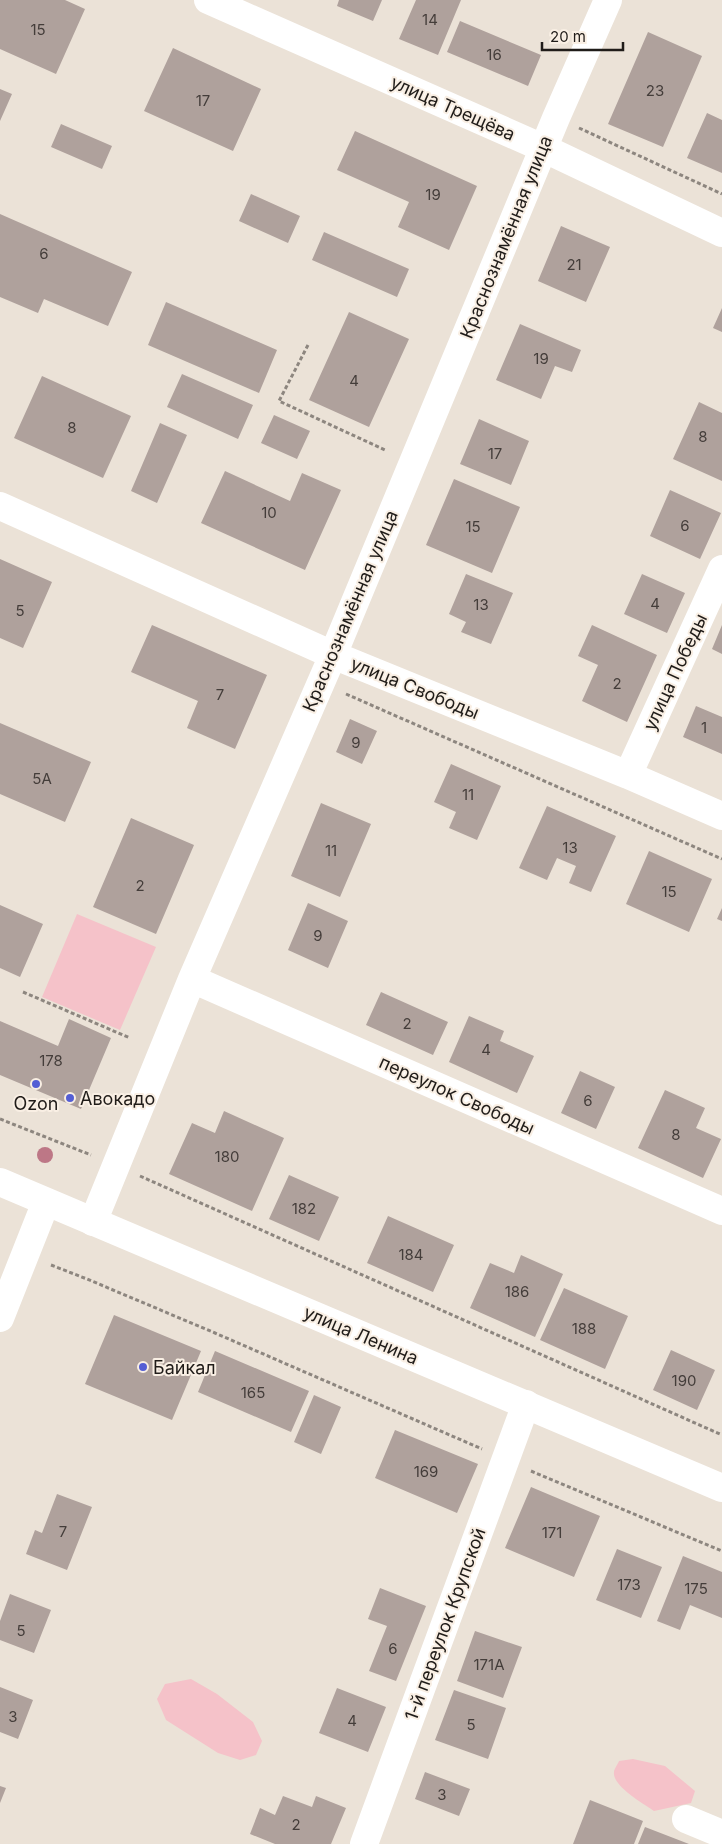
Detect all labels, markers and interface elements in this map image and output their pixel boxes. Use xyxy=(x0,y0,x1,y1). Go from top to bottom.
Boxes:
house number: 14 xyxy=(422,10,438,29)
house number: 15 xyxy=(30,20,46,39)
scale bar xyxy=(542,20,623,52)
text: 20 m xyxy=(550,27,586,46)
house number: 16 xyxy=(486,45,502,64)
street label: улица Трещёва xyxy=(388,71,518,145)
house number: 23 xyxy=(646,81,664,100)
house number: 17 xyxy=(196,91,210,110)
street label: Краснознамённая улица xyxy=(456,133,556,341)
house number: 19 xyxy=(425,185,441,204)
house number: 6 xyxy=(39,244,49,263)
house number: 21 xyxy=(566,255,582,274)
house number: 19 xyxy=(533,349,549,368)
house number: 4 xyxy=(349,371,359,390)
house number: 8 xyxy=(67,418,77,437)
house number: 8 xyxy=(698,427,708,446)
house number: 17 xyxy=(488,444,502,463)
house number: 10 xyxy=(261,503,277,522)
street label: Краснознамённая улица xyxy=(298,507,402,715)
house number: 6 xyxy=(680,516,690,535)
house number: 15 xyxy=(465,517,481,536)
house number: 4 xyxy=(650,594,660,613)
house number: 13 xyxy=(473,595,489,614)
house number: 5 xyxy=(15,601,25,620)
street label: улица Победы xyxy=(639,610,711,734)
street label: улица Свободы xyxy=(348,653,482,723)
house number: 2 xyxy=(612,674,622,693)
house number: 7 xyxy=(216,685,224,704)
house number: 1 xyxy=(701,718,707,737)
house number: 9 xyxy=(351,733,361,752)
house number: 5А xyxy=(32,769,52,788)
house number: 11 xyxy=(462,785,474,804)
house number: 13 xyxy=(562,838,578,857)
house number: 11 xyxy=(325,841,337,860)
house number: 2 xyxy=(135,876,145,895)
house number: 15 xyxy=(661,882,677,901)
house number: 9 xyxy=(313,926,323,945)
house number: 2 xyxy=(402,1014,412,1033)
house number: 4 xyxy=(481,1040,491,1059)
house number: 178 xyxy=(39,1051,63,1070)
street label: переулок Свободы xyxy=(376,1051,538,1139)
marker: Ozon xyxy=(30,1078,42,1090)
place label: Авокадо xyxy=(80,1088,155,1109)
house number: 6 xyxy=(583,1091,593,1110)
marker: Авокадо xyxy=(64,1092,76,1104)
place label: Ozon xyxy=(14,1093,58,1114)
house number: 8 xyxy=(671,1125,681,1144)
house number: 180 xyxy=(215,1147,239,1166)
house number: 182 xyxy=(292,1199,316,1218)
house number: 184 xyxy=(398,1245,424,1264)
house number: 186 xyxy=(505,1282,529,1301)
street label: улица Ленина xyxy=(301,1301,421,1369)
house number: 188 xyxy=(572,1319,596,1338)
place label: Байкал xyxy=(153,1357,216,1378)
marker: Байкал xyxy=(137,1361,149,1373)
house number: 190 xyxy=(672,1371,696,1390)
house number: 165 xyxy=(241,1383,265,1402)
house number: 169 xyxy=(414,1462,438,1481)
house number: 7 xyxy=(59,1522,67,1541)
house number: 171 xyxy=(542,1523,562,1542)
street label: 1-й переулок Крупской xyxy=(400,1525,490,1723)
house number: 173 xyxy=(617,1575,641,1594)
house number: 175 xyxy=(684,1579,708,1598)
house number: 5 xyxy=(16,1621,26,1640)
house number: 6 xyxy=(388,1639,398,1658)
house number: 171А xyxy=(473,1655,505,1674)
house number: 3 xyxy=(8,1707,18,1726)
house number: 4 xyxy=(347,1711,357,1730)
house number: 5 xyxy=(466,1715,476,1734)
house number: 3 xyxy=(437,1785,447,1804)
house number: 2 xyxy=(291,1815,301,1834)

